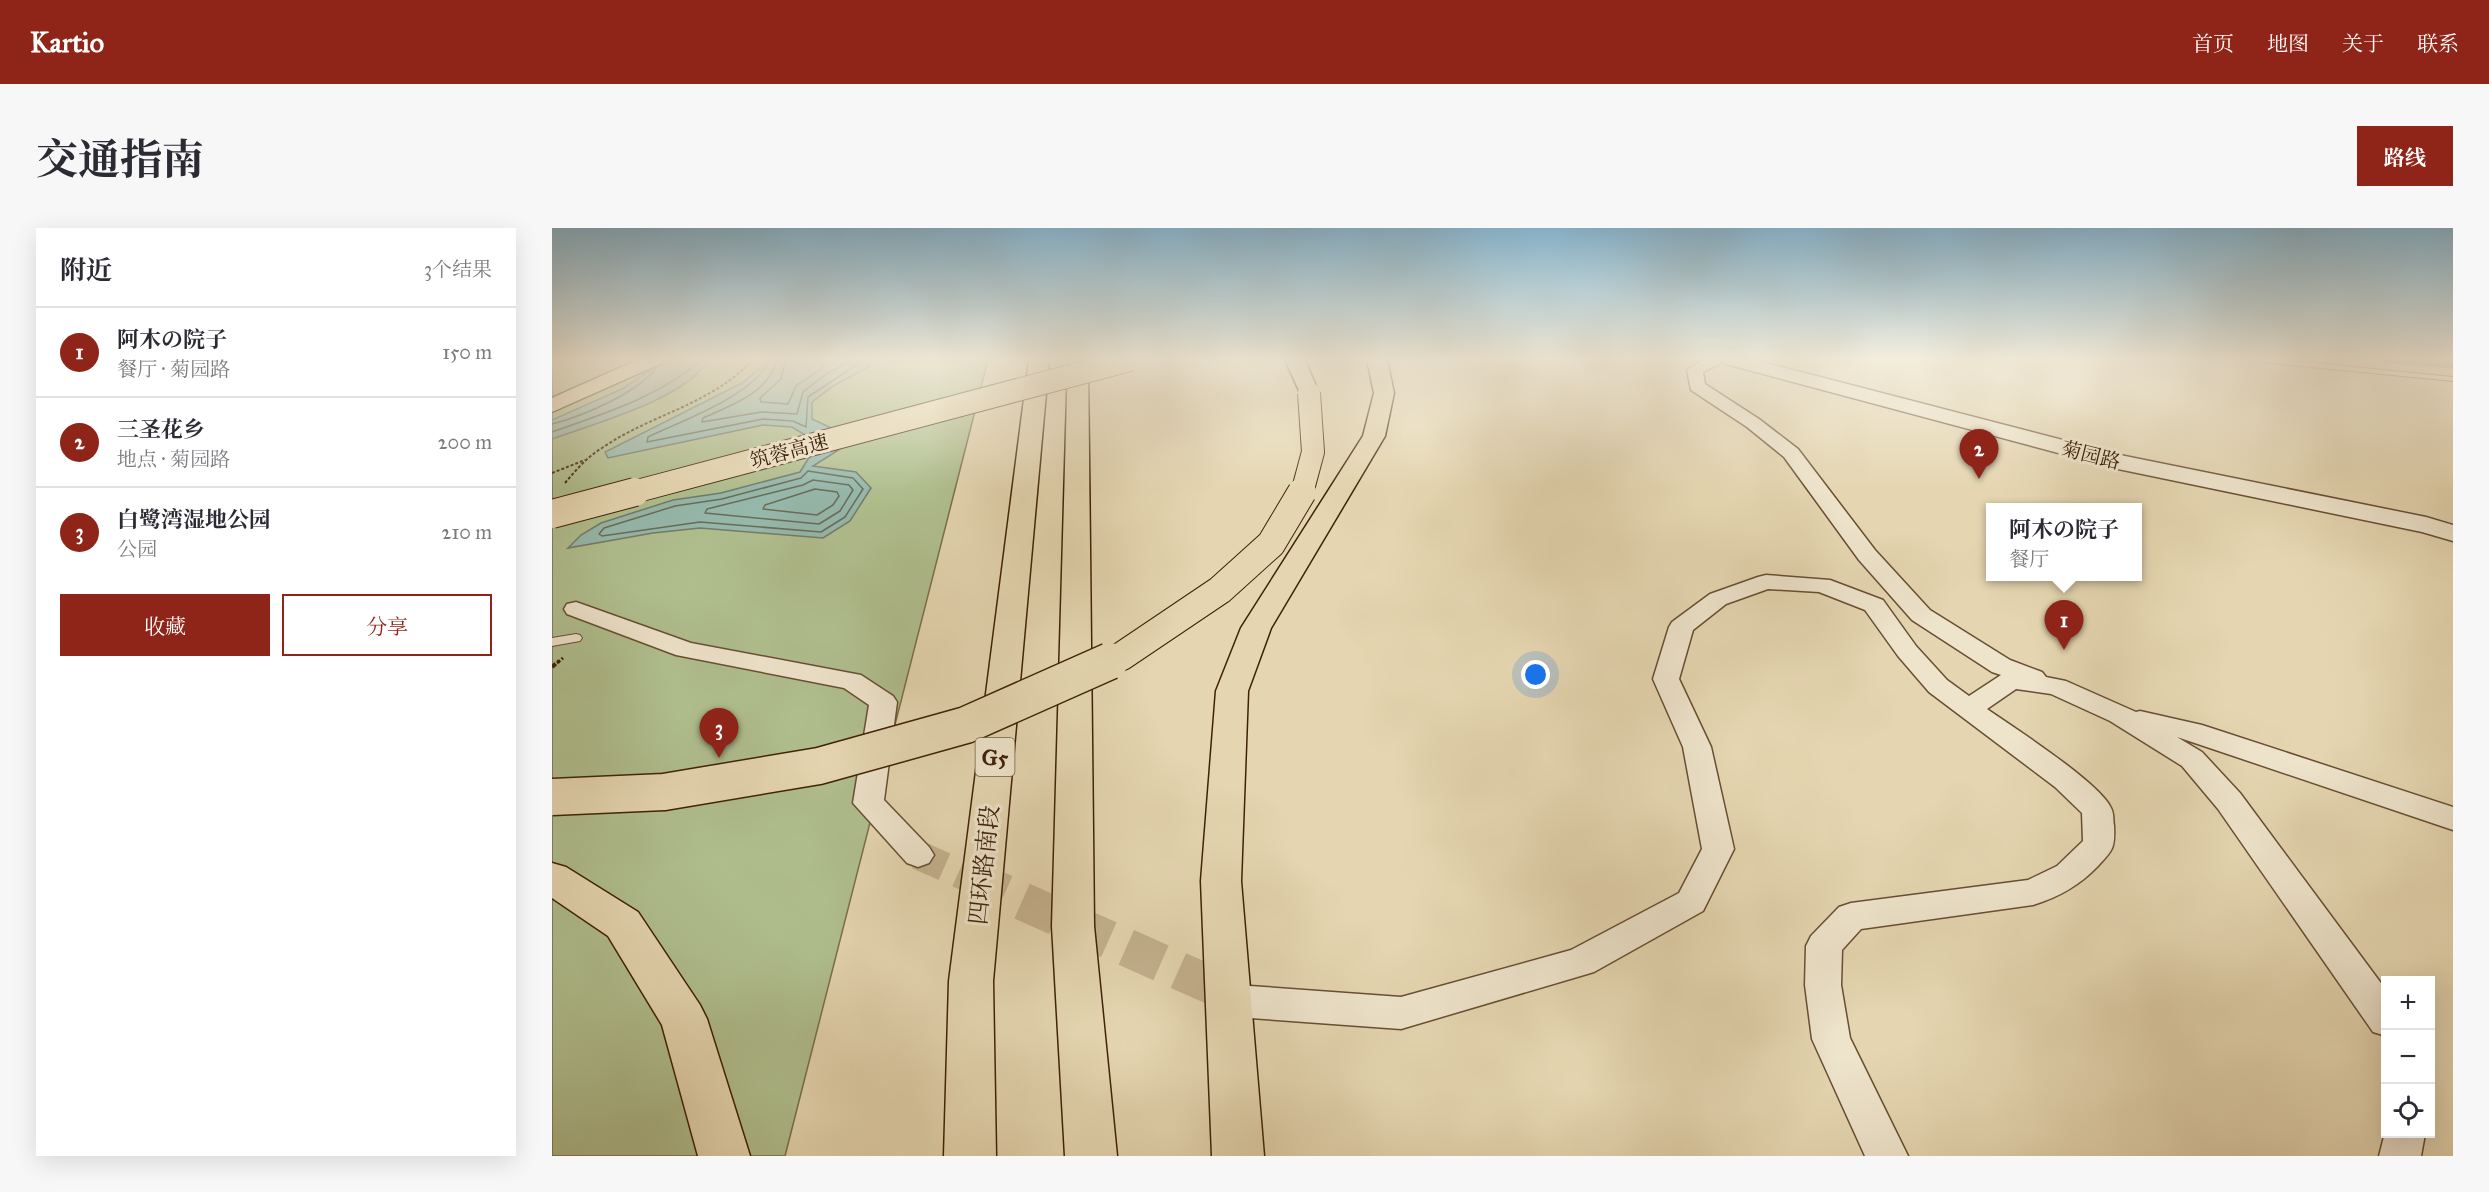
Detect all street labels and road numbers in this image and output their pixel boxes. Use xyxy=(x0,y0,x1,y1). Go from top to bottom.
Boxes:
street label: 筑蓉高速 xyxy=(747,429,831,473)
street label: 菊园路 xyxy=(2059,436,2123,474)
road number: G5 xyxy=(976,738,1014,776)
street label: 四环路南段 xyxy=(963,804,1005,926)

